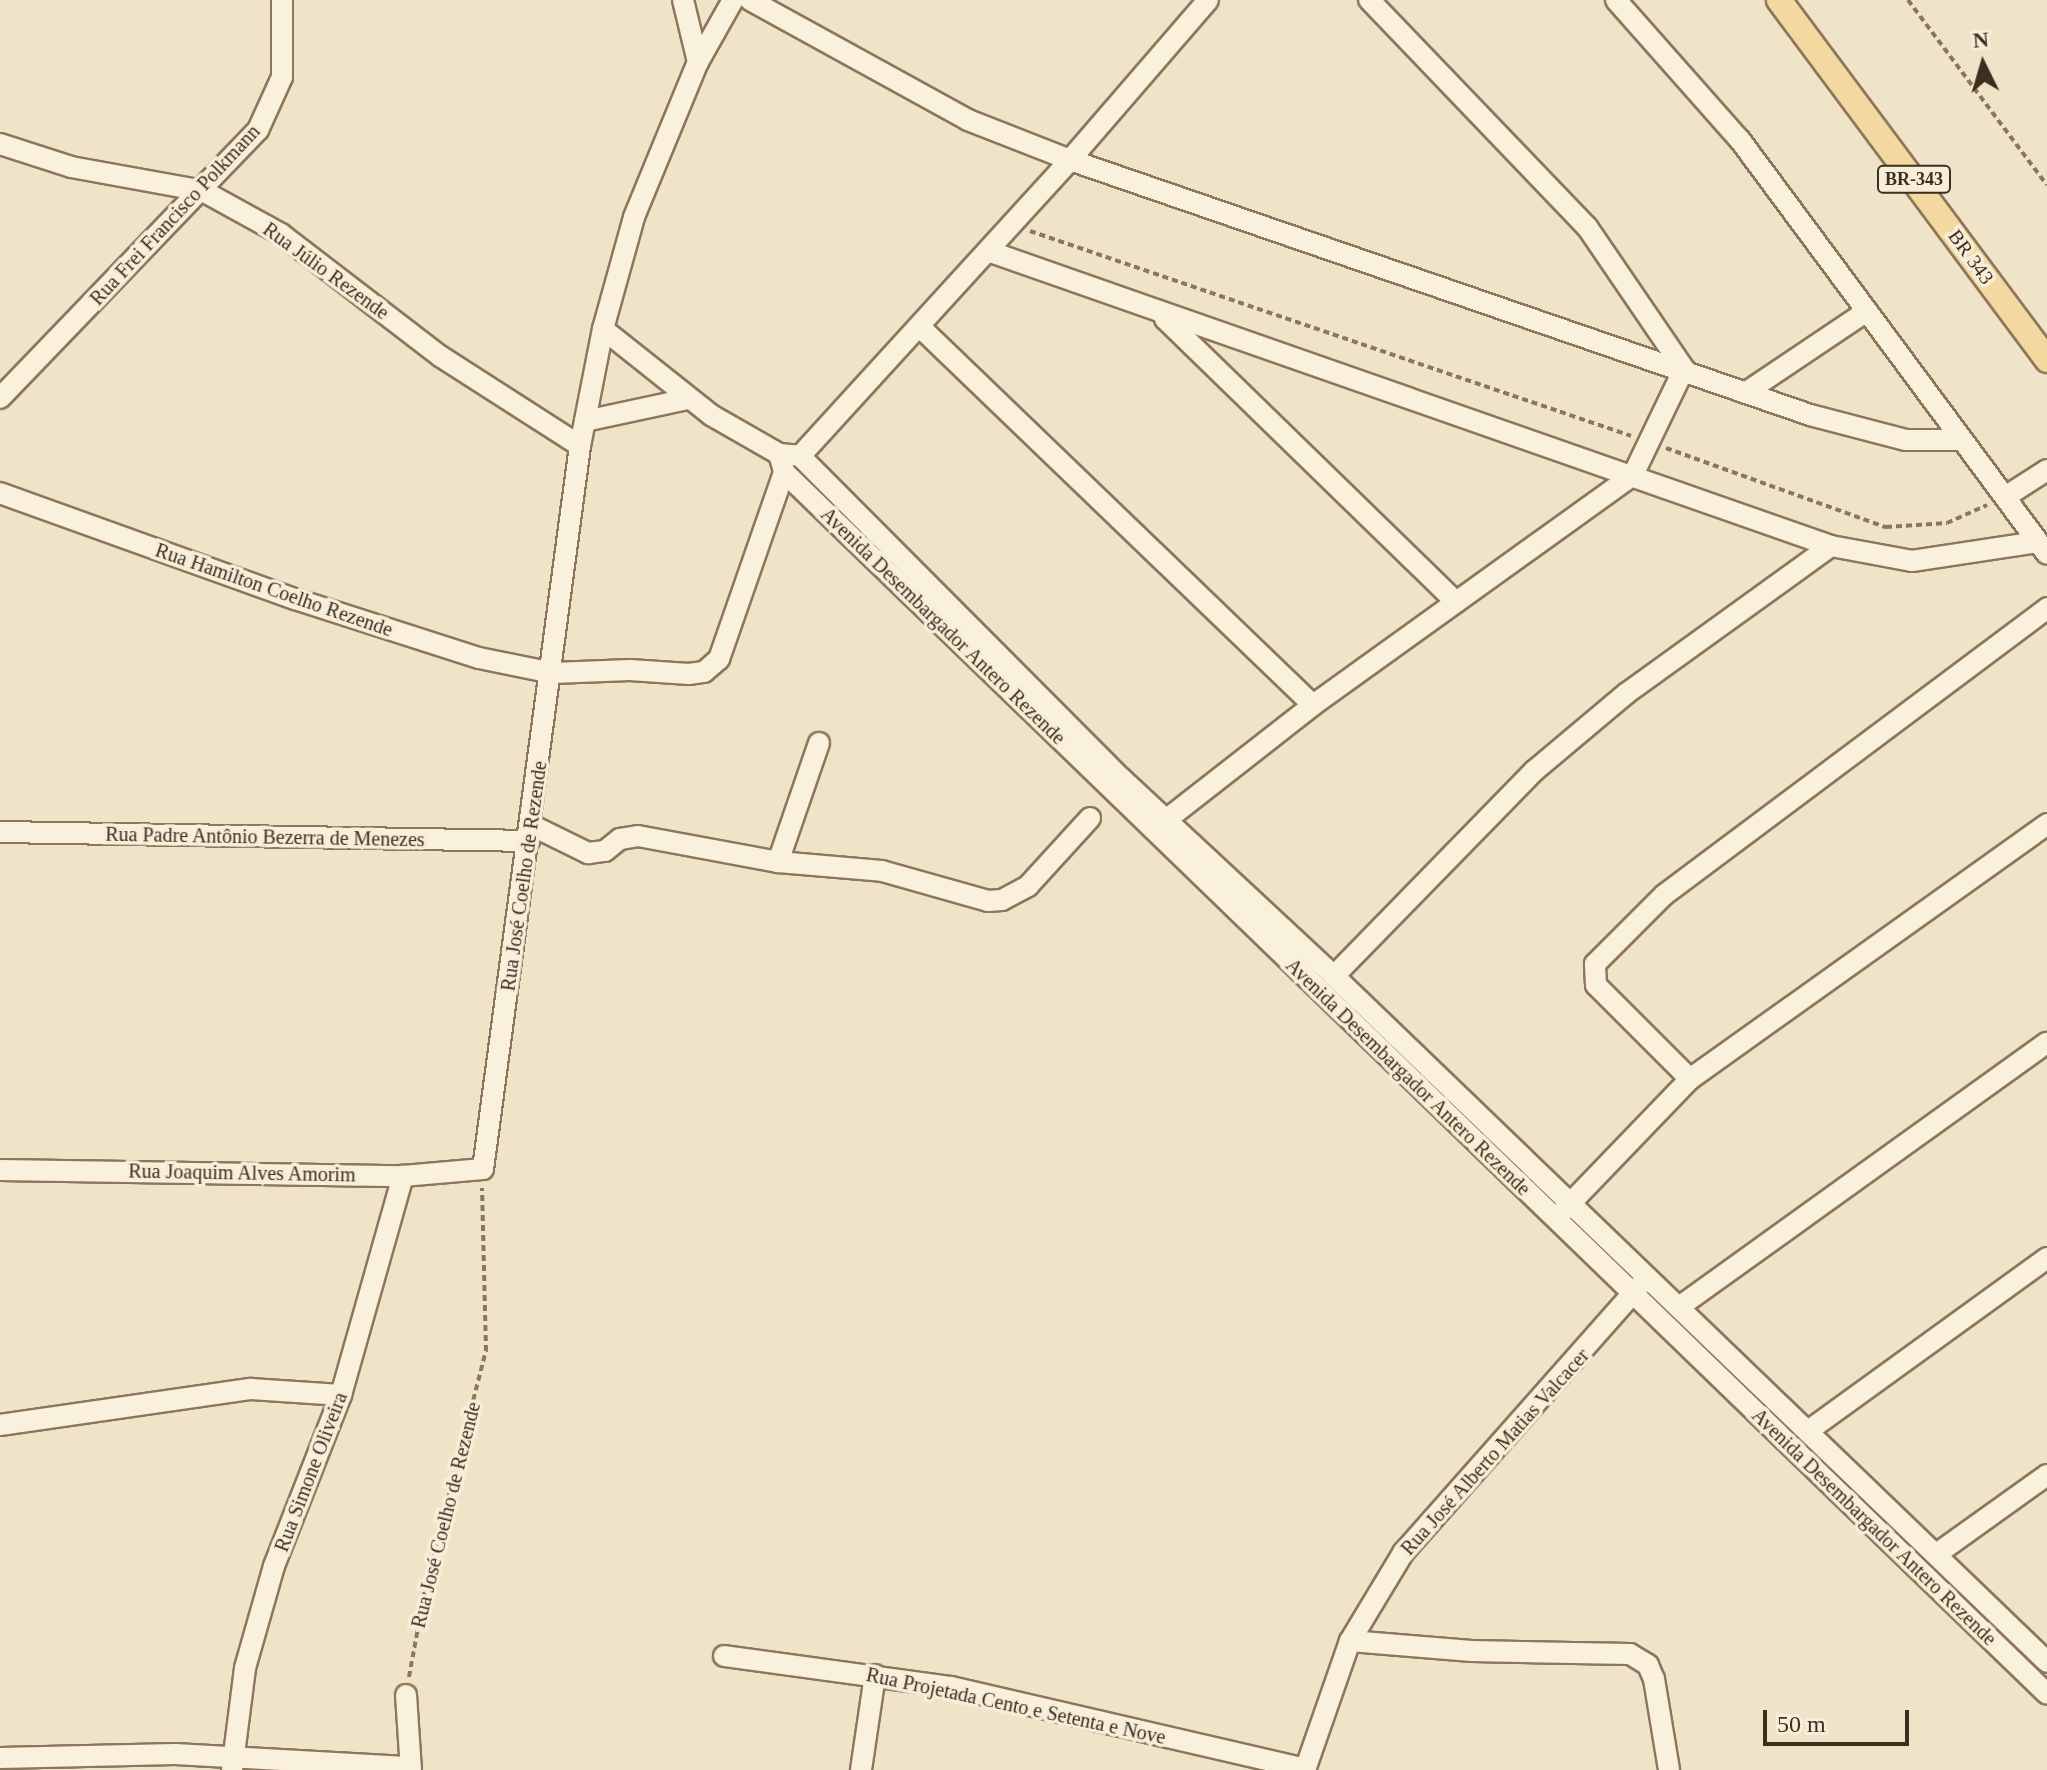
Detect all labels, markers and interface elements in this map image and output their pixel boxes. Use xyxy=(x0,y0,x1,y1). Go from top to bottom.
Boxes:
north arrow xyxy=(1943,24,2023,104)
text: N xyxy=(1972,26,1990,53)
street label: Rua Frei Francisco Polkmann xyxy=(85,120,265,310)
road number: BR-343 xyxy=(1876,165,1952,193)
street label: Rua Júlio Rezende xyxy=(258,217,394,325)
street label: BR 343 xyxy=(1943,225,1999,289)
street label: Avenida Desembargador Antero Rezende xyxy=(815,502,1071,750)
street label: Rua Hamilton Coelho Rezende xyxy=(152,538,396,642)
street label: Rua José Coelho de Rezende xyxy=(496,759,552,993)
street label: Rua Padre Antônio Bezerra de Menezes xyxy=(105,822,425,852)
street label: Avenida Desembargador Antero Rezende xyxy=(1280,953,1536,1201)
street label: Rua Joaquim Alves Amorim xyxy=(127,1159,357,1187)
street label: Rua José Alberto Matias Valcacer xyxy=(1395,1343,1595,1561)
street label: Rua Simone Oliveira xyxy=(270,1389,352,1555)
street label: Rua José Coelho de Rezende xyxy=(406,1399,486,1631)
street label: Avenida Desembargador Antero Rezende xyxy=(1746,1403,2002,1651)
street label: Rua Projetada Cento e Setenta e Nove xyxy=(864,1663,1168,1749)
scale bar xyxy=(1767,1694,1913,1744)
text: 50 m xyxy=(1777,1711,1826,1737)

